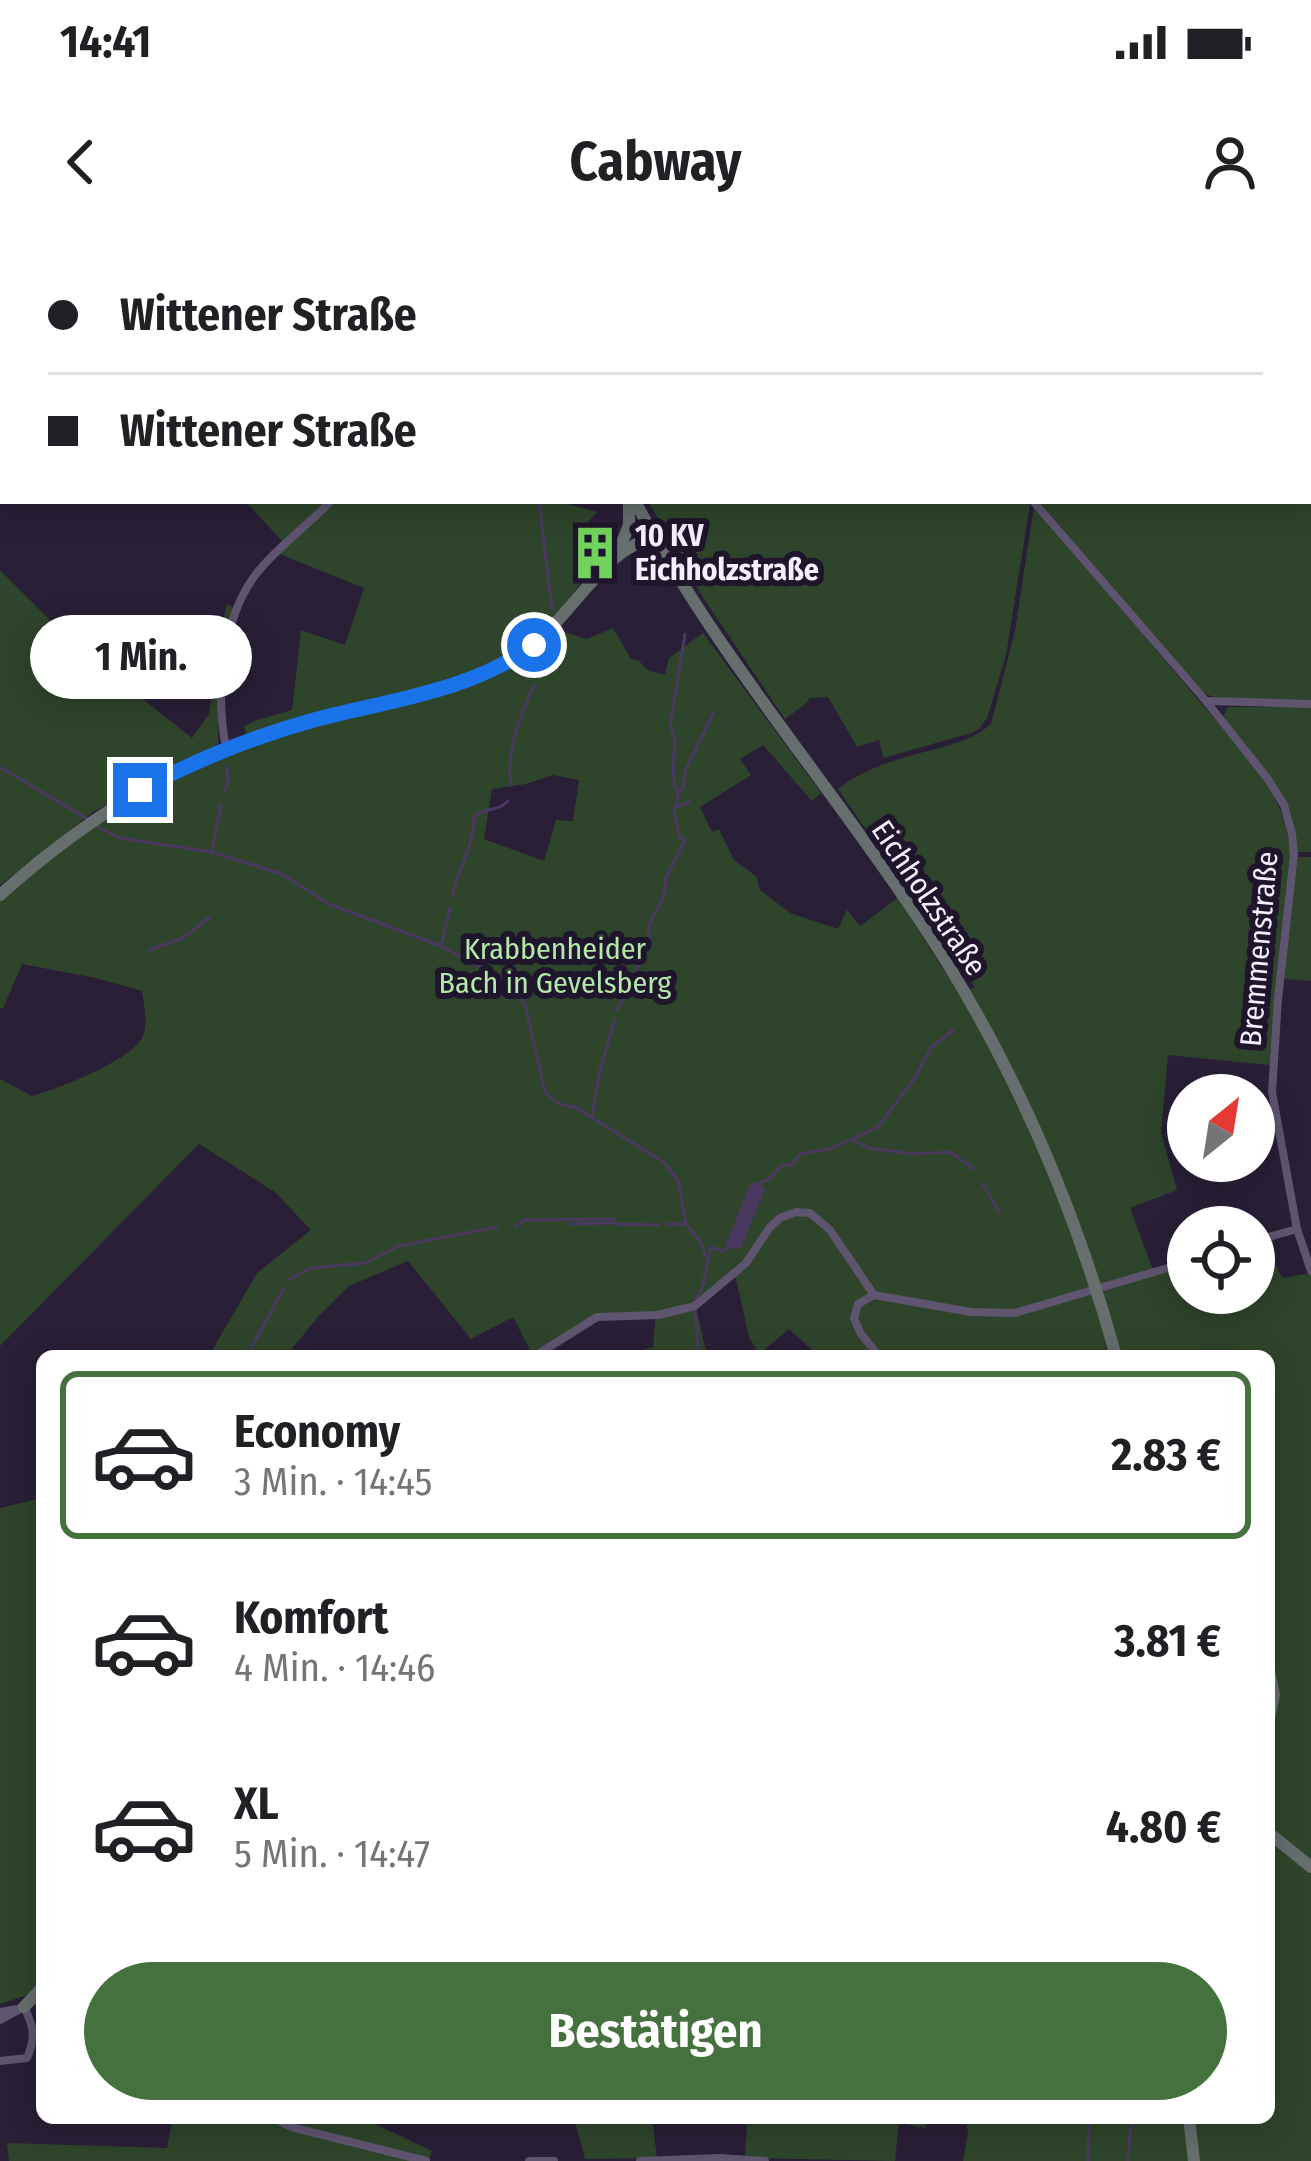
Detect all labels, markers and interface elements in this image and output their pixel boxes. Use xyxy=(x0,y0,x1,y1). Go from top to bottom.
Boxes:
text: 14:41 xyxy=(60,15,151,69)
icon: back xyxy=(48,129,114,195)
icon: person xyxy=(1197,129,1263,195)
text: Cabway xyxy=(570,130,741,194)
text: Wittener Straße xyxy=(120,288,417,342)
text: Wittener Straße xyxy=(120,404,417,458)
place label: 10 KV Eichholzstraße xyxy=(635,518,819,588)
building icon: 10 KV Eichholzstraße xyxy=(566,524,624,582)
callout: 1 Min. xyxy=(29,616,251,700)
route start xyxy=(507,618,561,672)
text: 1 Min. xyxy=(95,634,187,680)
route end xyxy=(113,763,167,817)
street label: Eichholzstraße xyxy=(864,814,994,982)
street label: Bremmenstraße xyxy=(1233,850,1285,1048)
park label: Krabbenheider Bach in Gevelsberg xyxy=(439,931,672,1001)
north arrow xyxy=(1167,1074,1275,1182)
map controls xyxy=(1167,1074,1275,1314)
button: locate xyxy=(1167,1206,1275,1314)
icon: car xyxy=(90,1401,198,1509)
text: Economy xyxy=(234,1405,400,1459)
text: 2.83 € xyxy=(1111,1428,1221,1482)
text: 3 Min. · 14:45 xyxy=(234,1459,432,1505)
icon: car xyxy=(90,1587,198,1695)
text: Komfort xyxy=(234,1591,388,1645)
text: 3.81 € xyxy=(1114,1614,1221,1668)
text: 4 Min. · 14:46 xyxy=(234,1645,435,1691)
icon: car xyxy=(90,1773,198,1881)
text: XL xyxy=(234,1777,279,1831)
text: 4.80 € xyxy=(1106,1800,1221,1854)
text: 5 Min. · 14:47 xyxy=(234,1831,430,1877)
button: Bestätigen xyxy=(84,1962,1227,2100)

